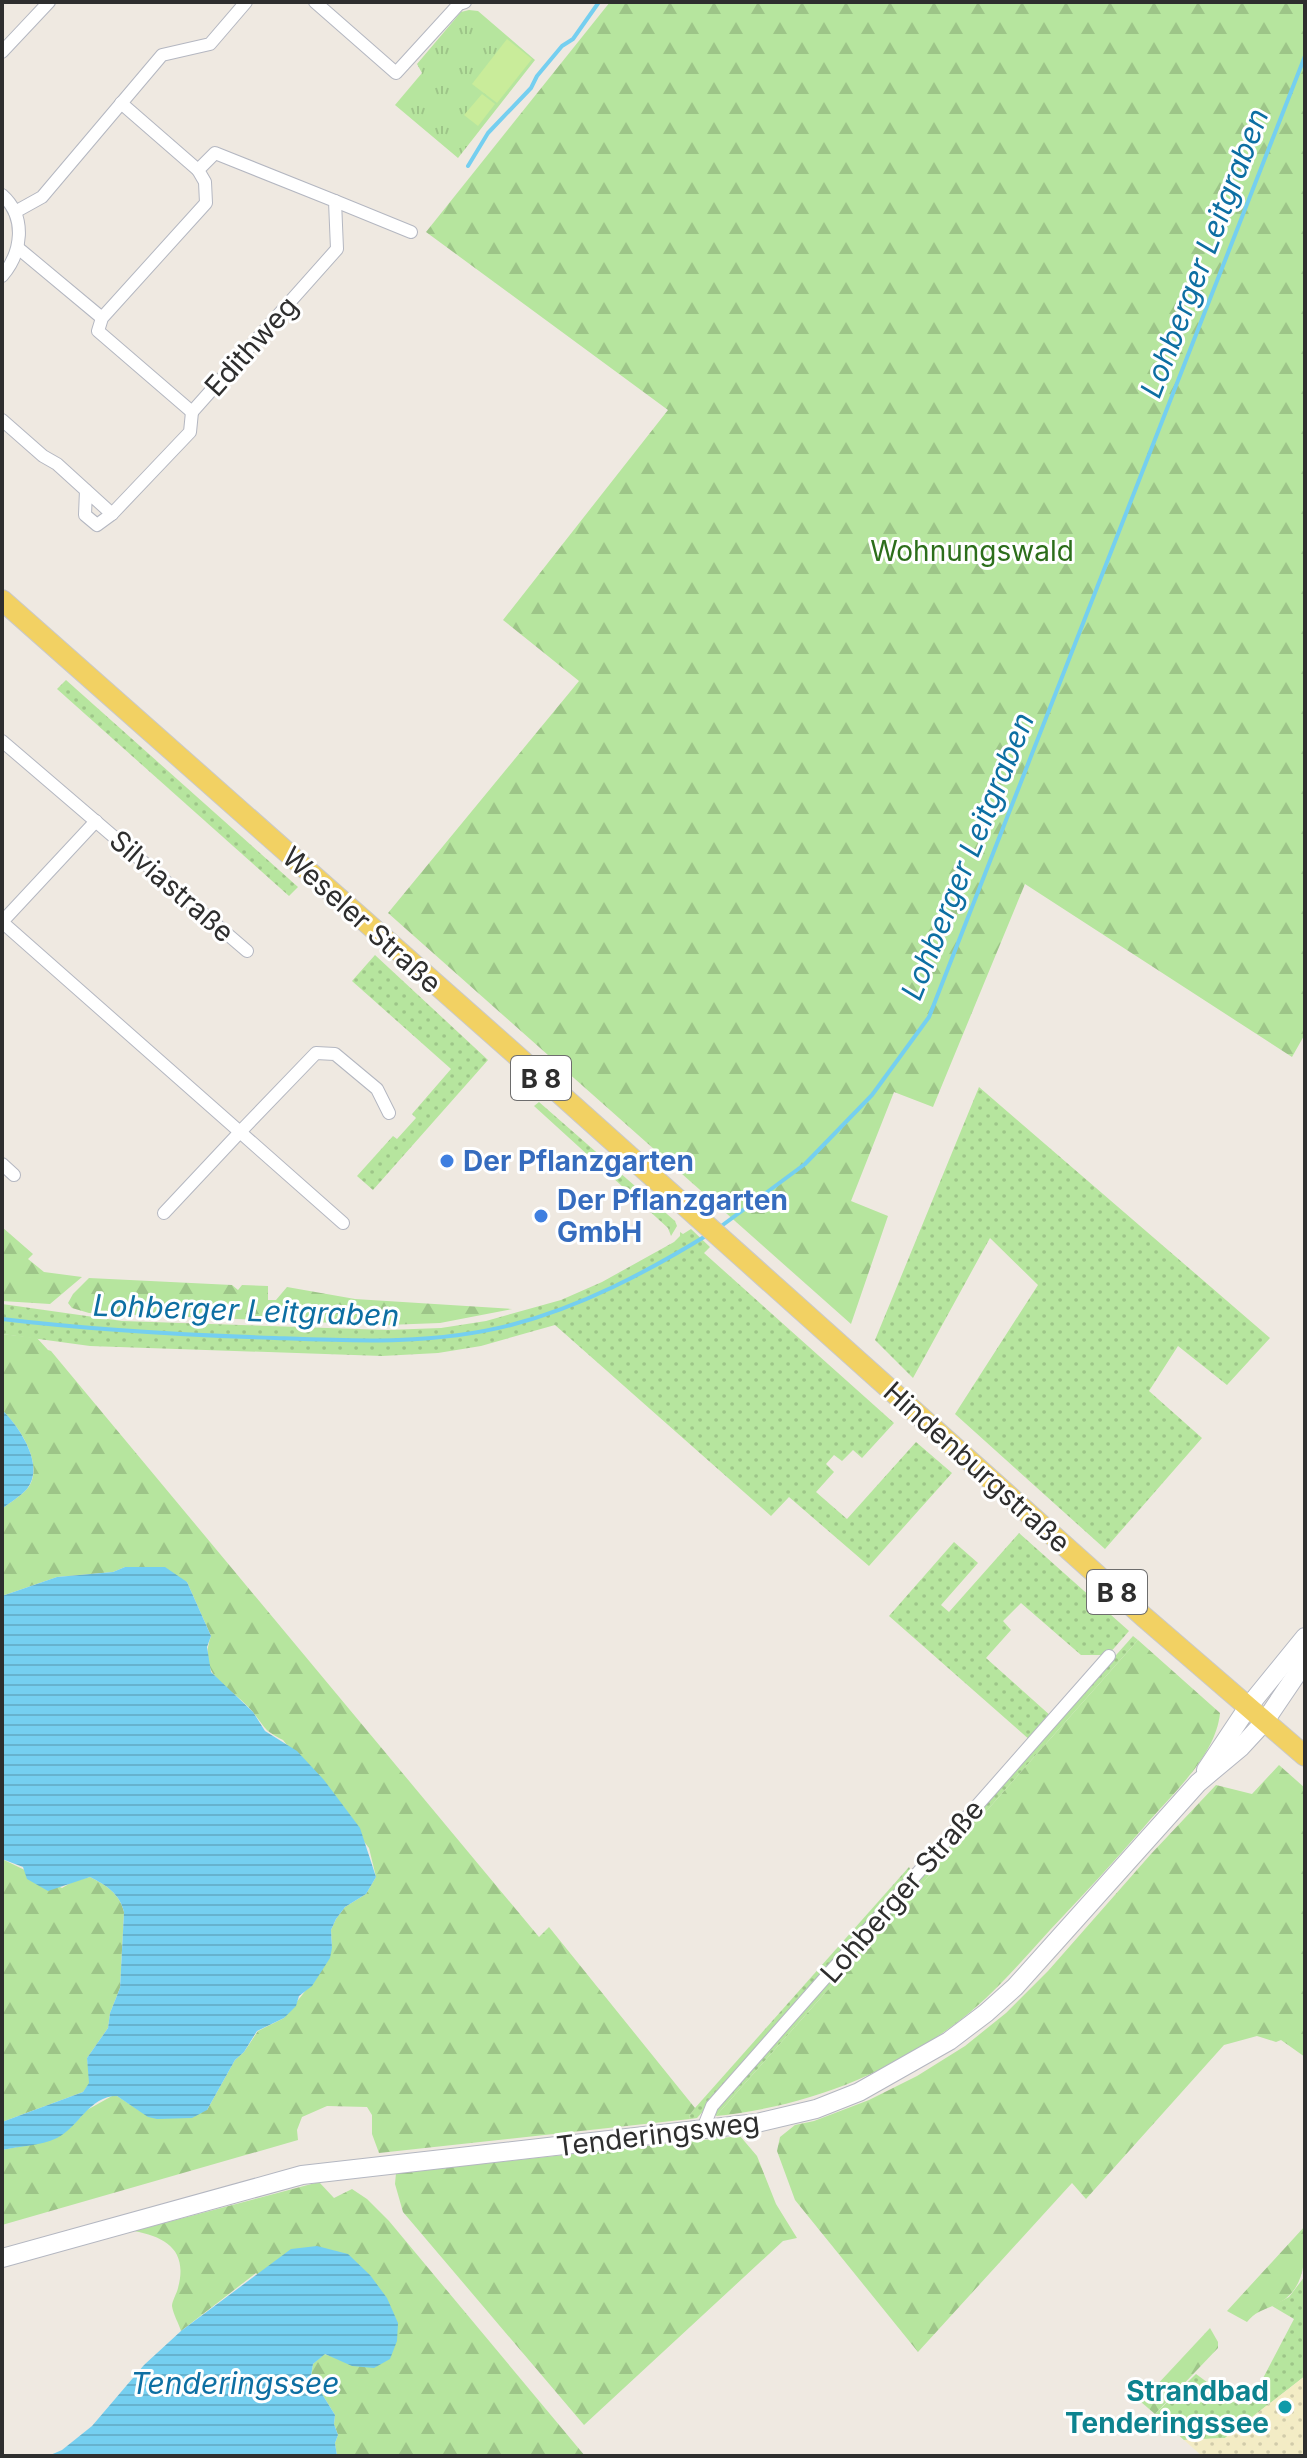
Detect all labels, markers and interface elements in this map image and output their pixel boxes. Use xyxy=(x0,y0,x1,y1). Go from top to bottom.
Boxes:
water label: Lohberger Leitgraben xyxy=(1132,103,1276,403)
street label: Edithweg xyxy=(197,289,305,403)
park label: Wohnungswald xyxy=(870,534,1074,568)
water label: Lohberger Leitgraben xyxy=(893,707,1041,1005)
street label: Silviastraße xyxy=(103,823,241,949)
street label: Weseler Straße xyxy=(276,840,448,1000)
road number: B 8 xyxy=(511,1056,571,1100)
place label: Der Pflanzgarten xyxy=(463,1144,694,1178)
marker: Der Pflanzgarten xyxy=(438,1152,456,1170)
place label: Der Pflanzgarten GmbH xyxy=(557,1183,788,1249)
marker: Der Pflanzgarten GmbH xyxy=(532,1207,550,1225)
water label: Lohberger Leitgraben xyxy=(92,1287,400,1333)
street label: Hindenburgstraße xyxy=(877,1374,1077,1560)
road number: B 8 xyxy=(1087,1570,1147,1614)
street label: Lohberger Straße xyxy=(813,1792,991,1990)
street label: Tenderingsweg xyxy=(554,2105,762,2163)
water label: Tenderingssee xyxy=(130,2365,340,2401)
place label: Strandbad Tenderingssee xyxy=(1065,2374,1269,2440)
marker: Strandbad Tenderingssee xyxy=(1276,2398,1294,2416)

